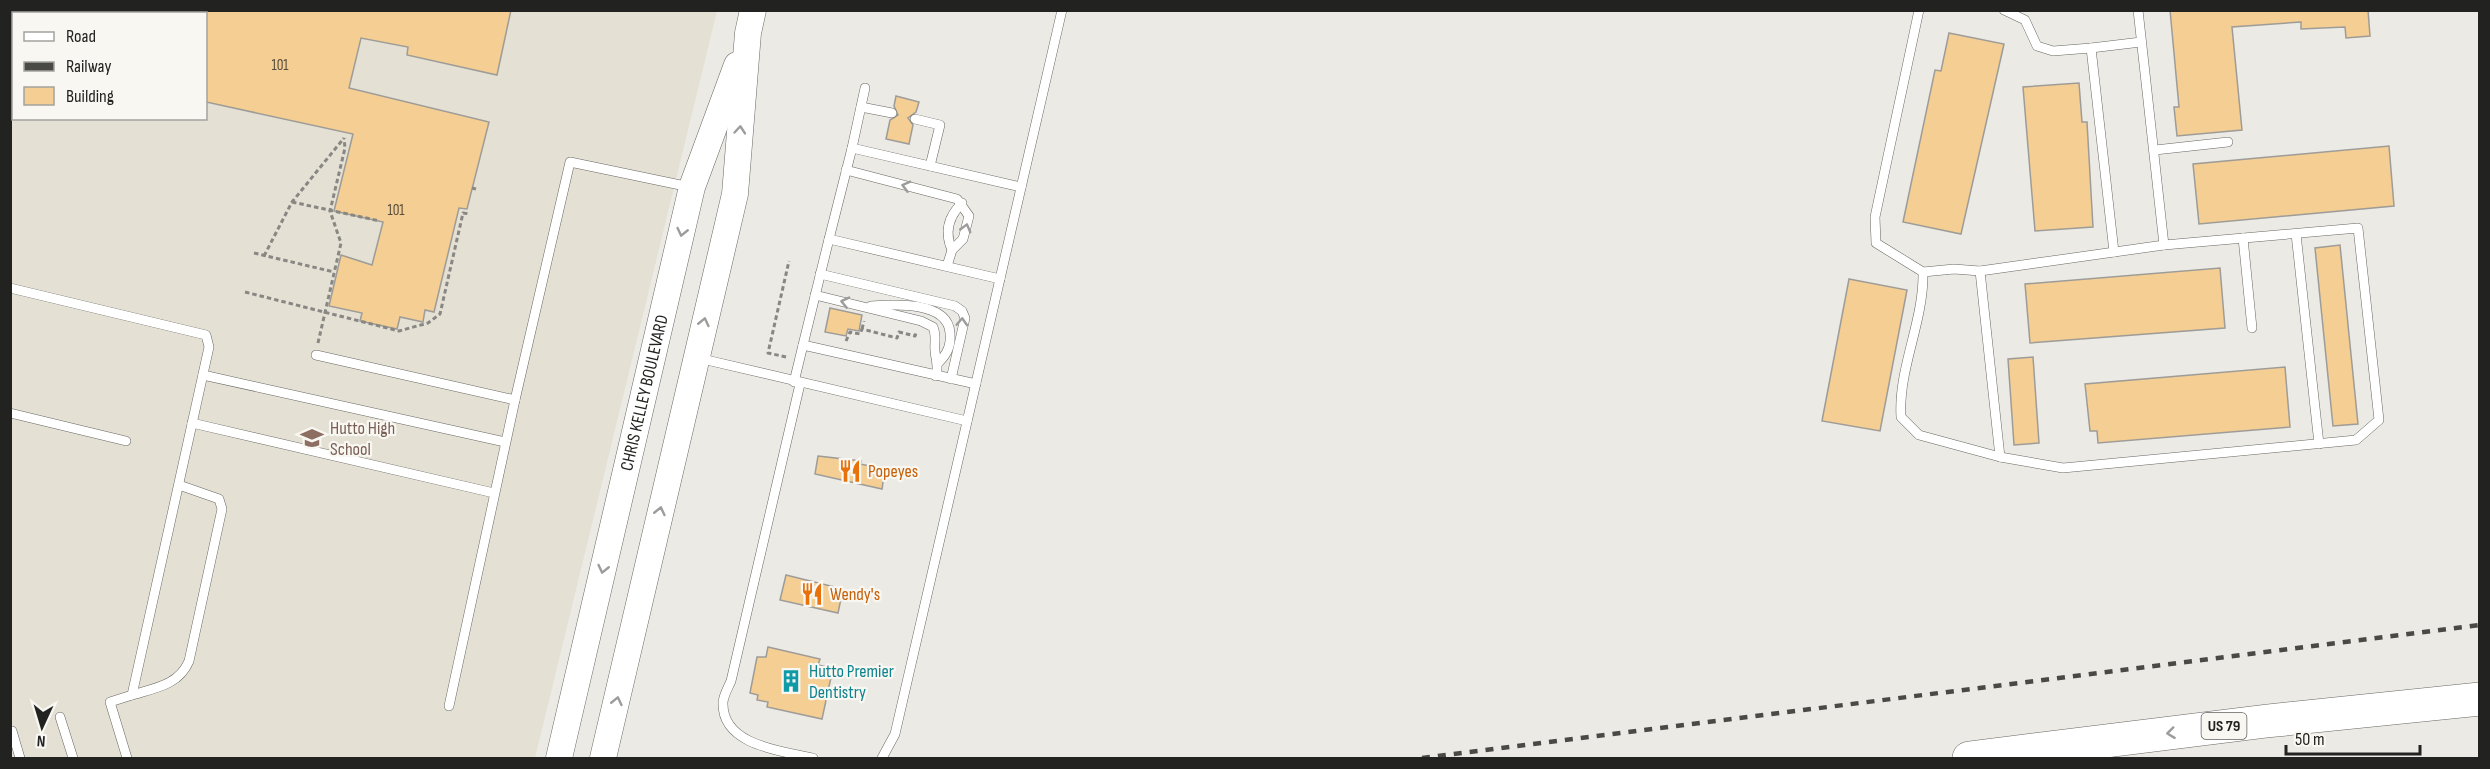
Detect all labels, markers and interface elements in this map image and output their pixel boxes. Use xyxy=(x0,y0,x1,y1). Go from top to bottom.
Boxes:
legend xyxy=(12,12,207,120)
text: Road xyxy=(66,26,96,47)
text: Railway xyxy=(66,56,111,77)
house number: 101 xyxy=(271,56,289,75)
text: Building xyxy=(66,86,114,107)
one-way arrow xyxy=(733,126,746,135)
one-way arrow xyxy=(902,180,912,193)
house number: 101 xyxy=(387,201,405,220)
one-way arrow xyxy=(958,223,971,233)
one-way arrow xyxy=(676,227,689,237)
one-way arrow xyxy=(840,297,850,310)
street label: CHRIS KELLEY BOULEVARD xyxy=(616,313,672,473)
one-way arrow xyxy=(697,317,710,327)
one-way arrow xyxy=(955,317,968,327)
place label: Hutto High School xyxy=(330,418,395,460)
school or university icon: Hutto High School xyxy=(299,425,325,451)
restaurant icon: Popeyes xyxy=(837,458,863,484)
place label: Popeyes xyxy=(868,461,918,482)
one-way arrow xyxy=(653,507,666,517)
one-way arrow xyxy=(597,564,610,574)
restaurant icon: Wendy's xyxy=(799,581,825,607)
place label: Wendy's xyxy=(830,584,880,605)
place label: Hutto Premier Dentistry xyxy=(809,661,894,703)
building icon: Hutto Premier Dentistry xyxy=(778,668,804,694)
north arrow xyxy=(12,697,72,757)
one-way arrow xyxy=(609,697,622,707)
road number: US 79 xyxy=(2202,713,2246,739)
scale bar xyxy=(2286,718,2420,756)
one-way arrow xyxy=(2166,726,2175,739)
text: 50 m xyxy=(2295,729,2325,750)
text: N xyxy=(36,731,46,750)

